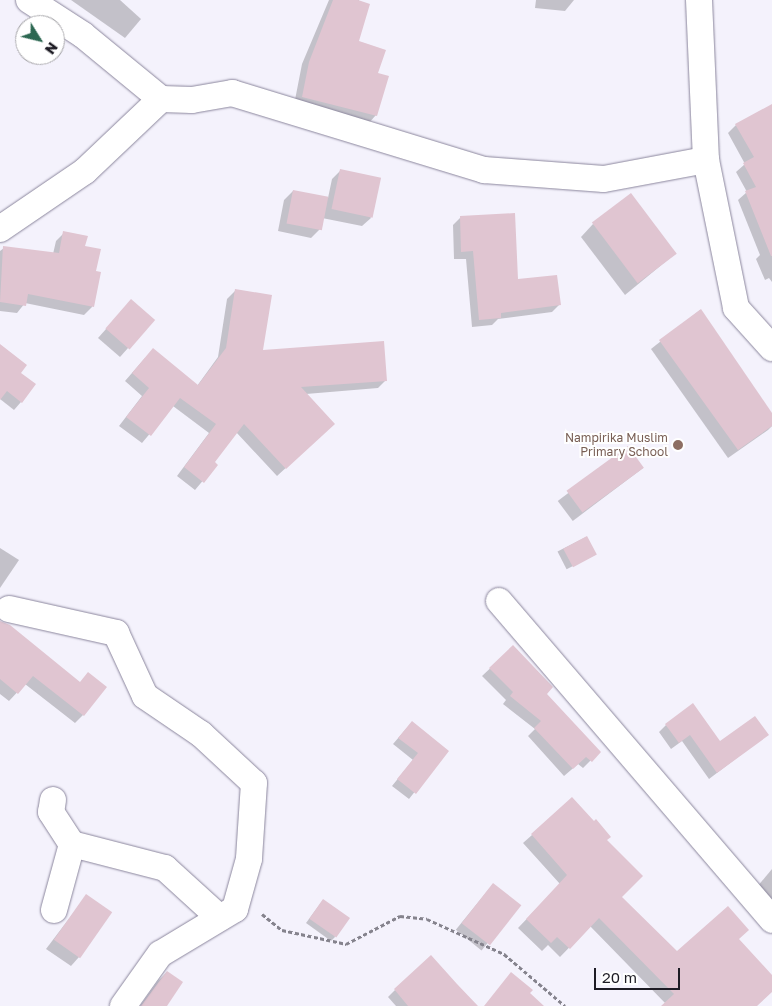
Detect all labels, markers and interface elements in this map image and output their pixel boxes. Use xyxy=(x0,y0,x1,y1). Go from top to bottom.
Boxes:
north arrow xyxy=(15,15,65,65)
text: N xyxy=(42,39,62,58)
place label: Nampirika Muslim Primary School xyxy=(565,431,668,459)
marker: Nampirika Muslim Primary School xyxy=(672,439,684,451)
scale bar xyxy=(597,958,683,990)
text: 20 m xyxy=(602,968,637,986)

